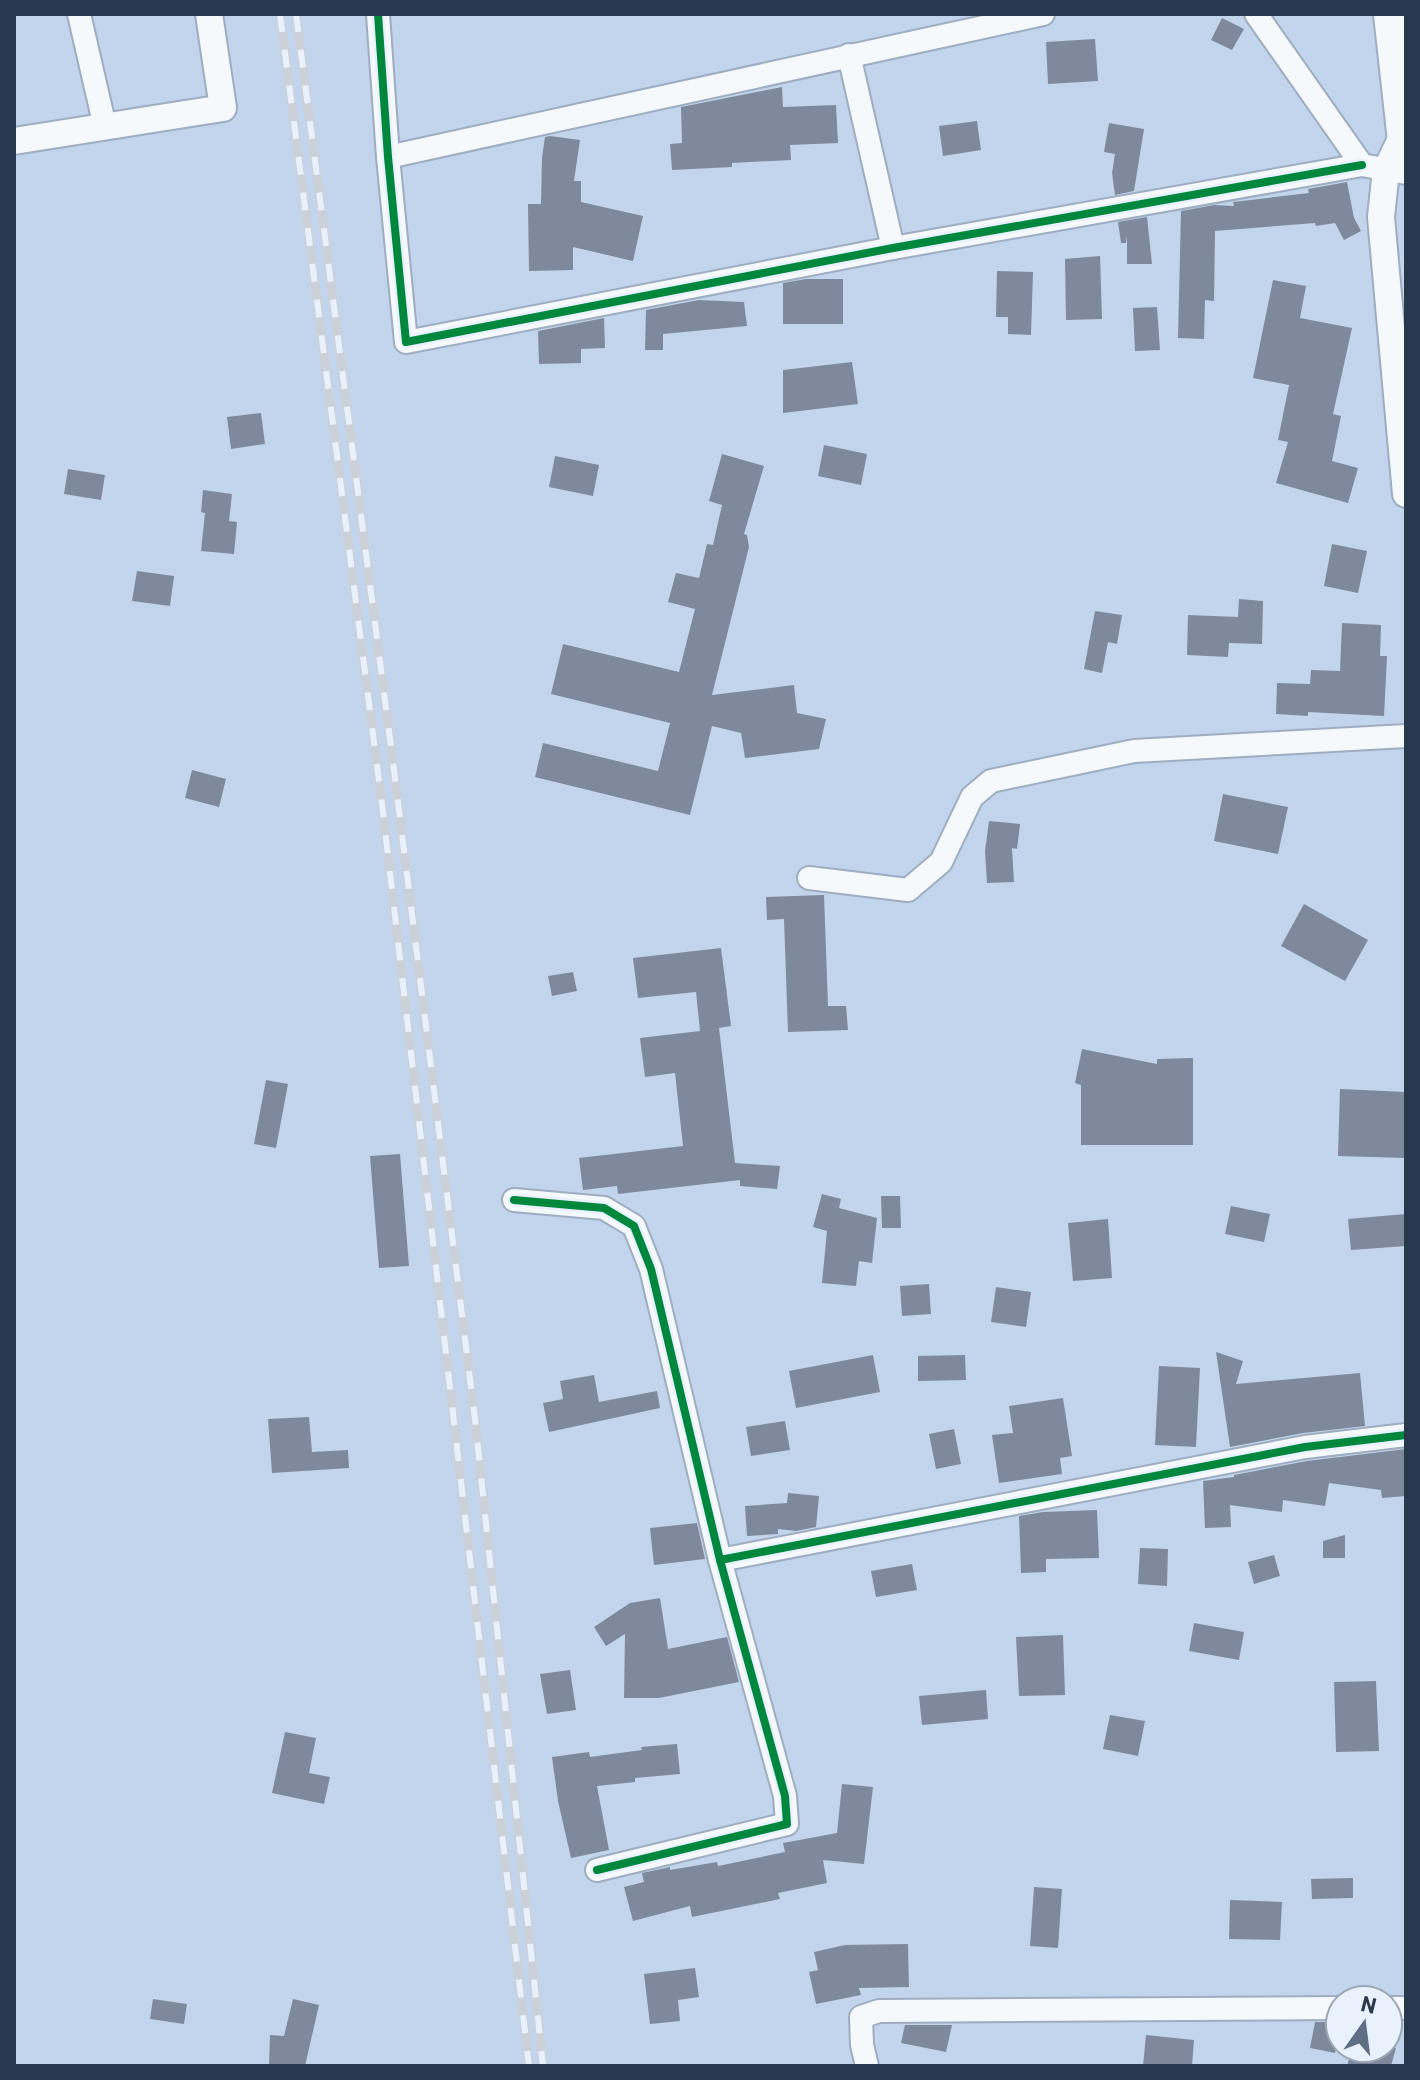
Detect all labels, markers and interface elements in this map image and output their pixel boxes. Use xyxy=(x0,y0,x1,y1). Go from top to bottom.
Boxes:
north arrow xyxy=(1324,1984,1404,2064)
text: N xyxy=(1359,1989,1379,2018)

